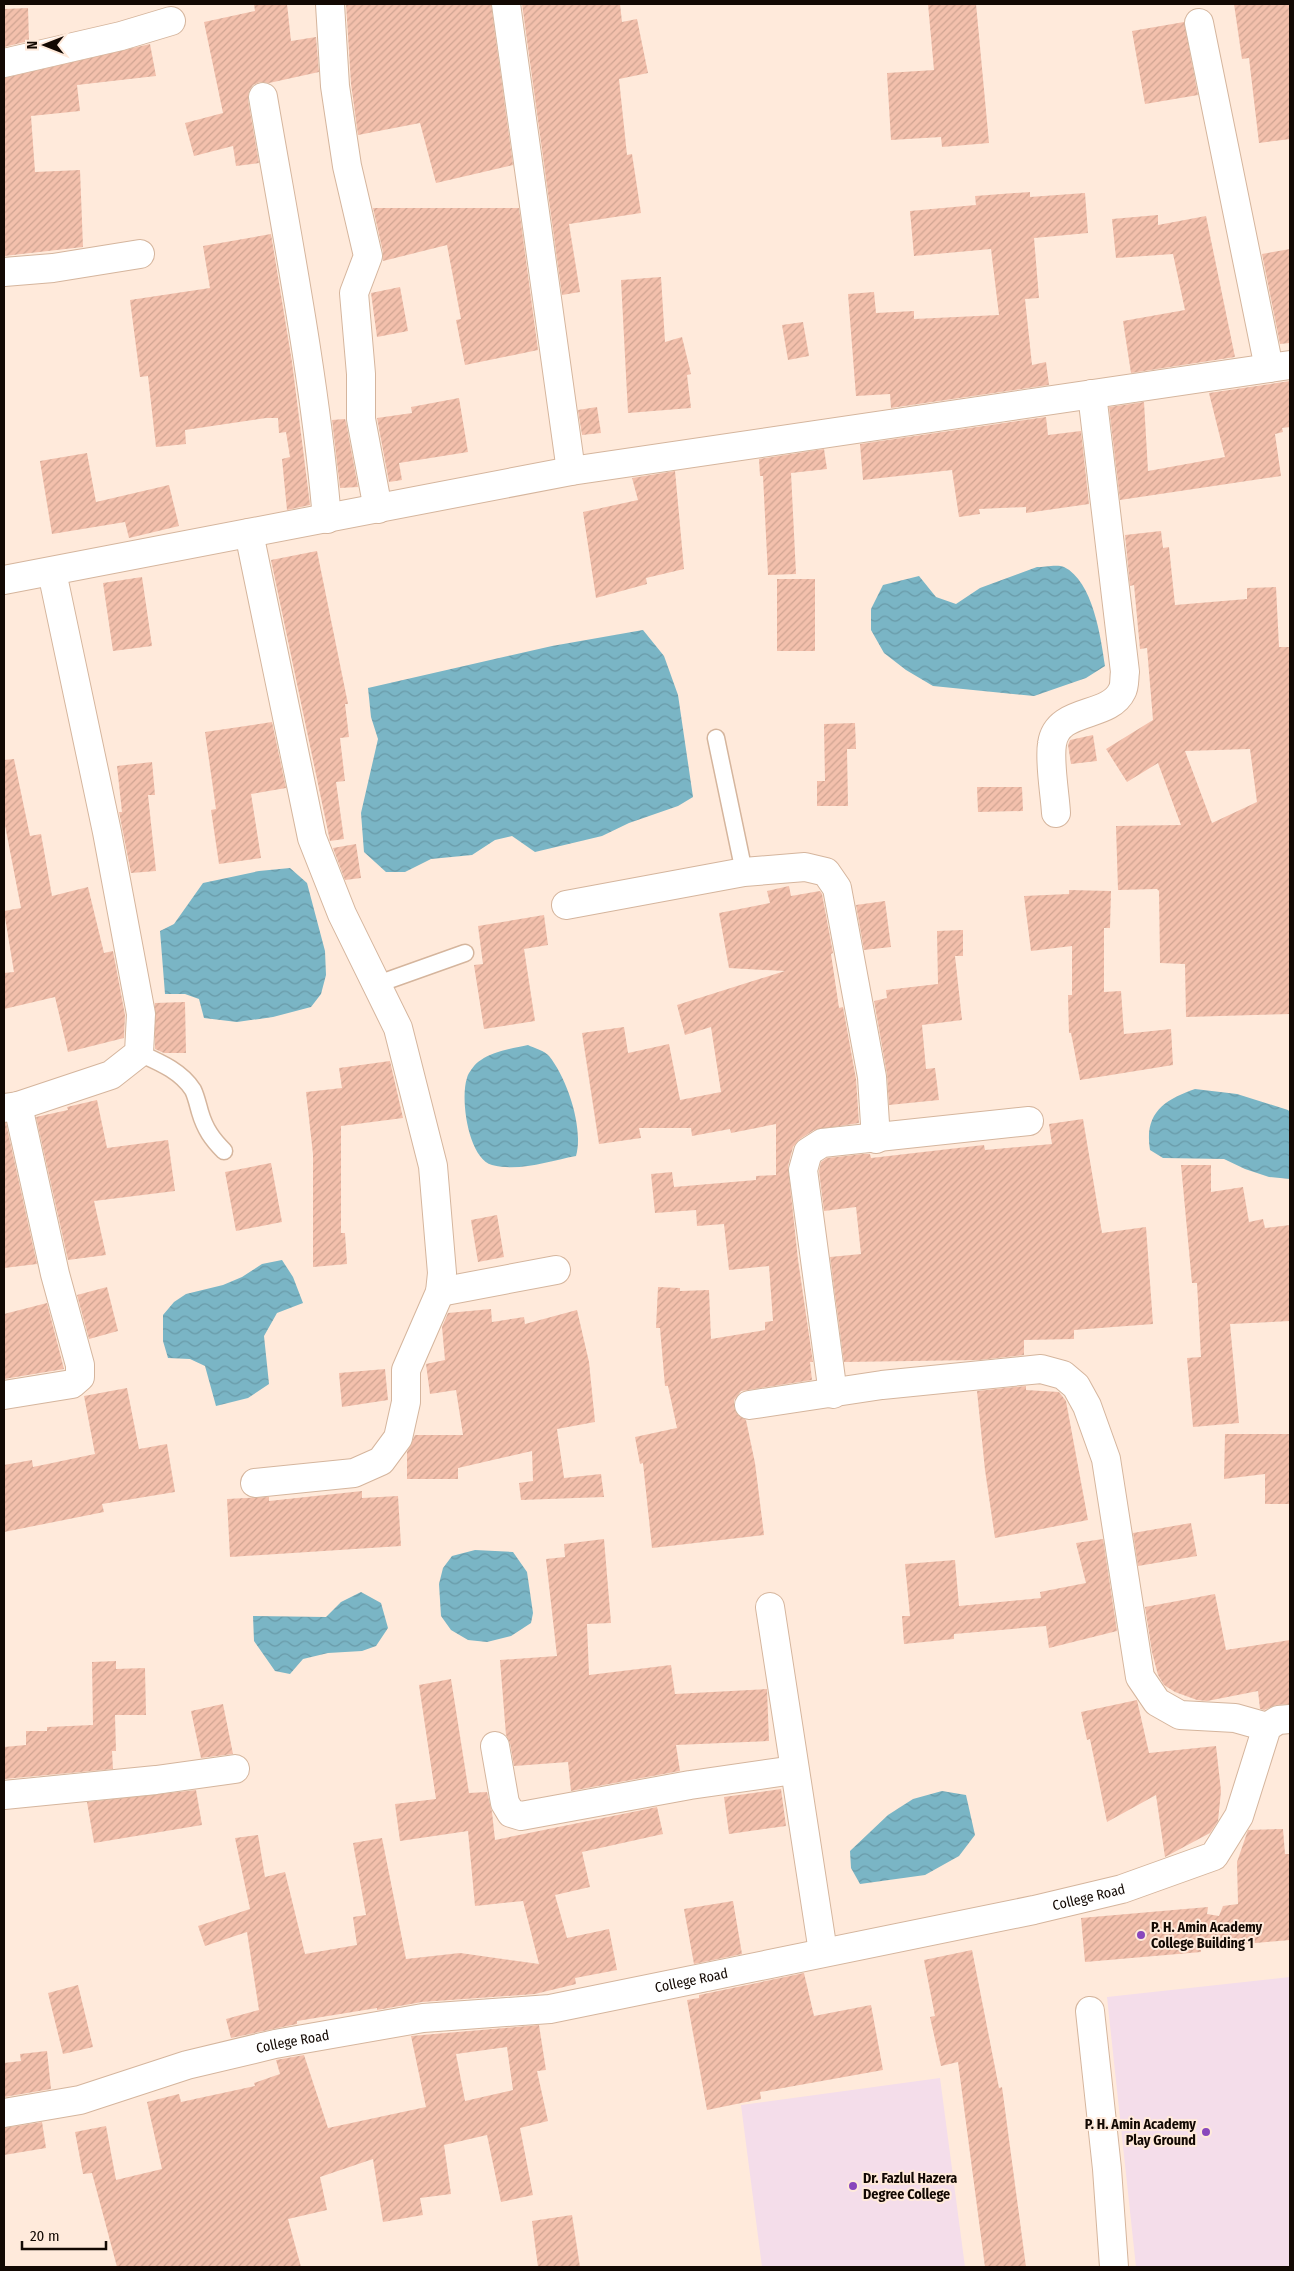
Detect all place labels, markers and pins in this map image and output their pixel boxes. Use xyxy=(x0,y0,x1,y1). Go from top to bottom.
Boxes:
place label: P. H. Amin Academy College Building 1 xyxy=(1151,1919,1263,1952)
marker: P. H. Amin Academy College Building 1 xyxy=(1135,1929,1147,1941)
place label: P. H. Amin Academy Play Ground xyxy=(1085,2116,1196,2149)
marker: P. H. Amin Academy Play Ground xyxy=(1200,2126,1212,2138)
place label: Dr. Fazlul Hazera Degree College xyxy=(863,2170,957,2203)
marker: Dr. Fazlul Hazera Degree College xyxy=(847,2180,859,2192)

